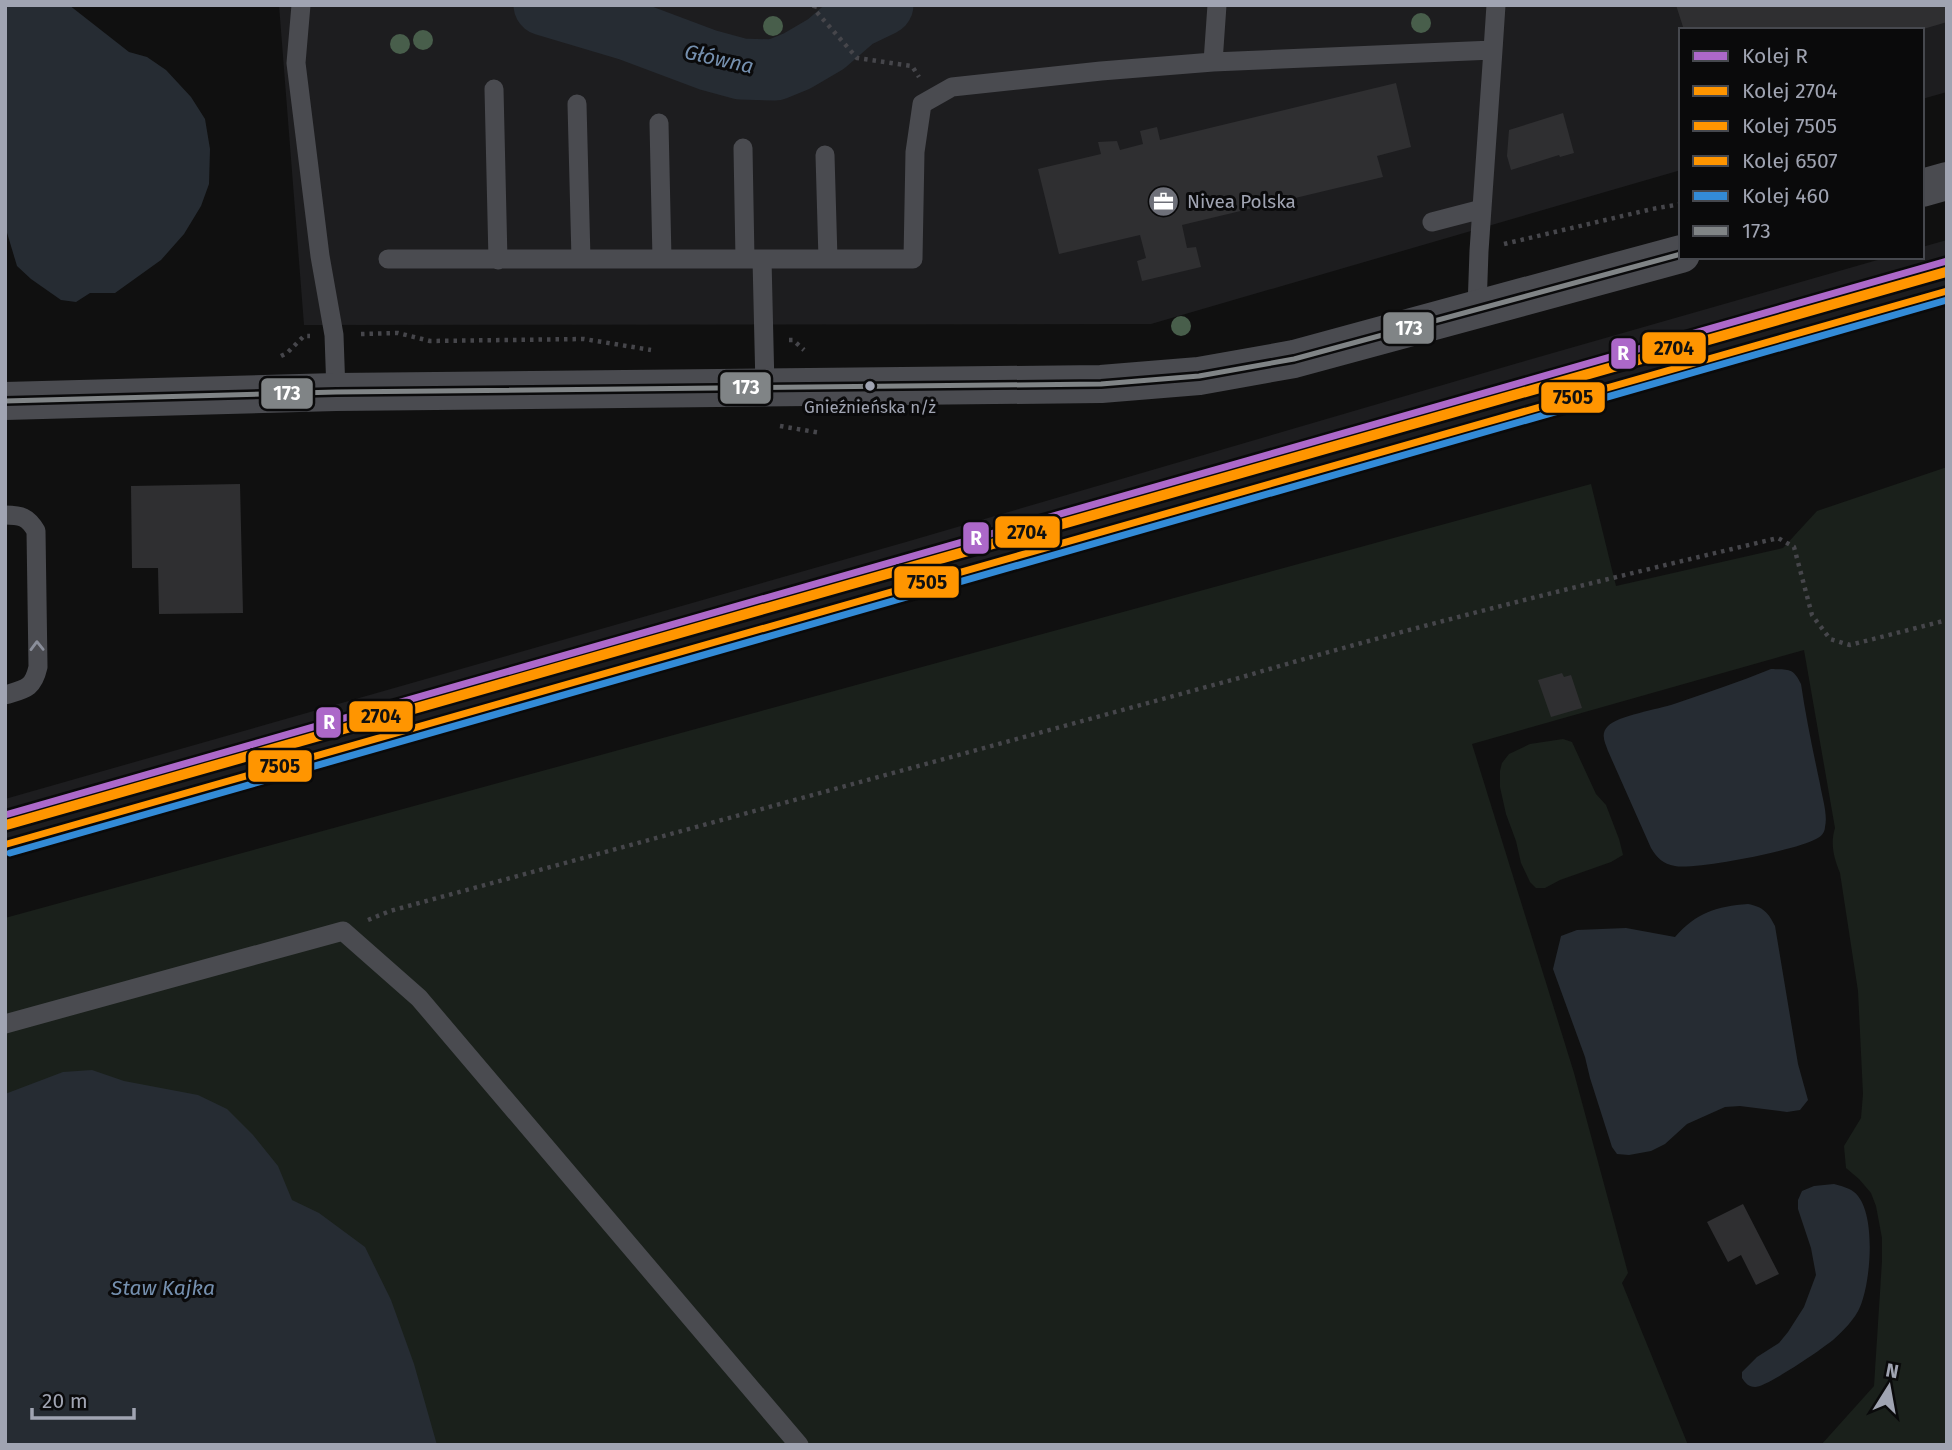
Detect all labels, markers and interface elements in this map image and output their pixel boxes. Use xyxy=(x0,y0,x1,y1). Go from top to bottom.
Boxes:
legend xyxy=(1679,28,1924,259)
water label: Główna xyxy=(682,38,756,80)
text: Kolej R xyxy=(1742,43,1808,69)
text: Kolej 2704 xyxy=(1742,78,1837,104)
text: Kolej 7505 xyxy=(1742,113,1837,139)
text: Kolej 6507 xyxy=(1742,148,1838,174)
text: Kolej 460 xyxy=(1742,183,1829,209)
office icon: Nivea Polska xyxy=(1147,184,1181,218)
place label: Nivea Polska xyxy=(1187,190,1296,213)
text: 173 xyxy=(1742,218,1771,244)
line badge: 173 xyxy=(1382,311,1435,345)
text: 173 xyxy=(1395,317,1423,340)
line badge: 2704 xyxy=(1641,331,1707,365)
line badge: R xyxy=(1610,337,1637,370)
text: 2704 xyxy=(1654,337,1694,360)
text: R xyxy=(1617,342,1629,365)
line badge: 173 xyxy=(719,371,772,405)
text: 173 xyxy=(732,376,760,399)
line badge: 173 xyxy=(260,377,314,410)
marker: Gnieźnieńska n/ż xyxy=(863,379,877,393)
line badge: 7505 xyxy=(1540,381,1606,414)
text: 173 xyxy=(273,382,301,405)
text: 7505 xyxy=(1553,386,1593,409)
place label: Gnieźnieńska n/ż xyxy=(804,397,936,418)
line badge: 2704 xyxy=(994,515,1061,549)
line badge: R xyxy=(962,521,990,555)
text: 2704 xyxy=(1007,521,1047,544)
text: R xyxy=(970,527,982,550)
line badge: 7505 xyxy=(893,565,960,599)
text: 7505 xyxy=(907,571,947,594)
one-way arrow xyxy=(29,641,45,651)
line badge: 2704 xyxy=(348,700,414,733)
text: 2704 xyxy=(361,705,401,728)
line badge: R xyxy=(315,706,342,739)
text: R xyxy=(323,711,335,734)
line badge: 7505 xyxy=(247,749,313,783)
text: 7505 xyxy=(260,755,300,778)
water label: Staw Kajka xyxy=(110,1275,215,1301)
north arrow xyxy=(1854,1352,1924,1422)
text: N xyxy=(1884,1358,1901,1383)
scale bar xyxy=(32,1376,133,1420)
text: 20 m xyxy=(42,1388,88,1414)

